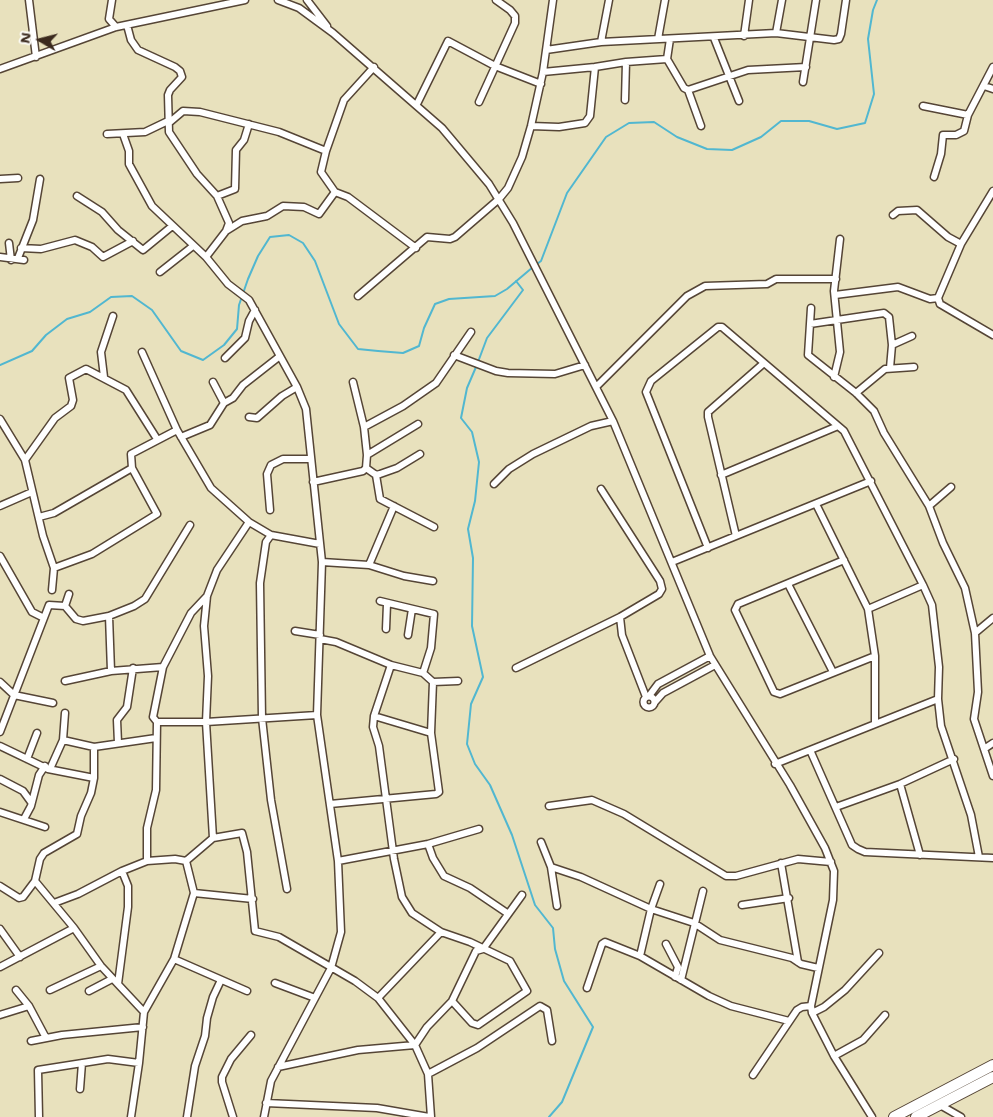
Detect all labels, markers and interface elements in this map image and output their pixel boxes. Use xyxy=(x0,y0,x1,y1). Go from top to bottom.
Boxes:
north arrow xyxy=(15,15,65,65)
text: N xyxy=(15,31,35,45)

